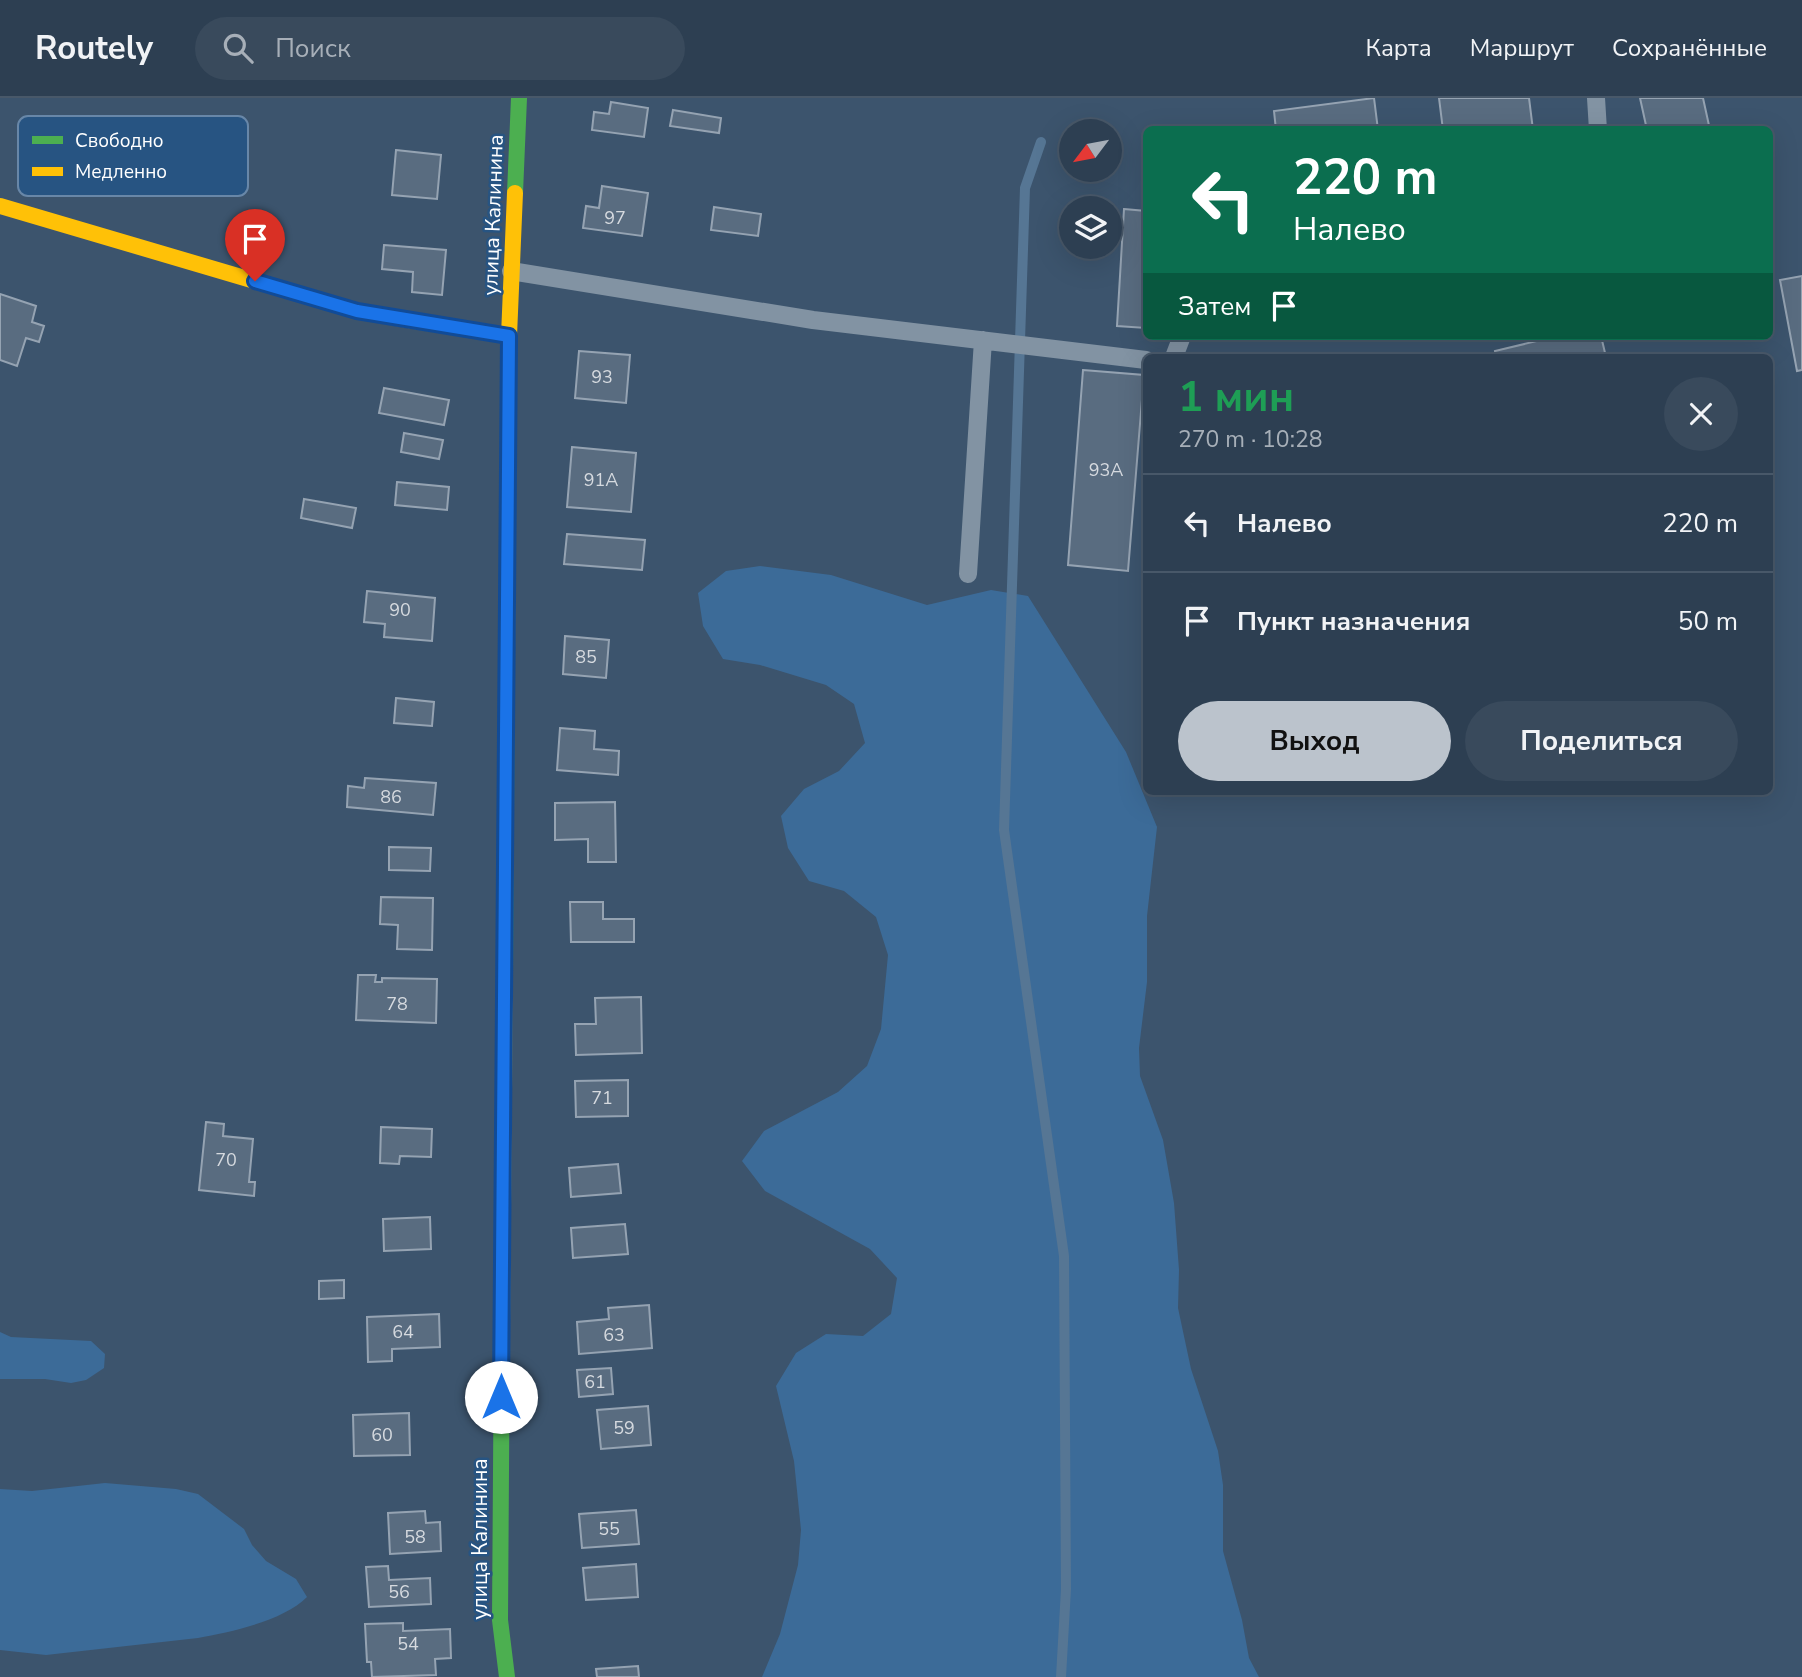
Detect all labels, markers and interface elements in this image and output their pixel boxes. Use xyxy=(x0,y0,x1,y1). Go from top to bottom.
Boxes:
search box xyxy=(195,17,685,80)
text: Routely xyxy=(35,26,153,71)
icon: search xyxy=(219,29,257,67)
text: Поиск xyxy=(275,31,351,66)
text: Карта xyxy=(1366,32,1432,64)
text: Маршрут xyxy=(1470,32,1574,64)
text: Сохранённые xyxy=(1612,32,1767,64)
legend xyxy=(18,116,248,196)
north arrow xyxy=(1059,119,1122,182)
map controls xyxy=(1059,119,1122,259)
text: Свободно xyxy=(75,128,164,154)
street label: улица Калинина xyxy=(476,134,510,296)
text: 220 m xyxy=(1293,144,1437,211)
icon: left xyxy=(1178,154,1269,245)
text: Медленно xyxy=(75,159,167,185)
button: layers xyxy=(1059,196,1122,259)
house number: 97 xyxy=(604,206,626,230)
text: Налево xyxy=(1293,208,1406,251)
pin xyxy=(225,209,285,281)
icon: arrive xyxy=(236,220,274,258)
icon: arrive xyxy=(1265,287,1303,325)
text: Затем xyxy=(1178,289,1251,324)
house number: 93 xyxy=(591,365,613,389)
text: 1 мин xyxy=(1178,369,1294,426)
button: close xyxy=(1664,377,1738,451)
text: 270 m · 10:28 xyxy=(1178,424,1323,455)
house number: 93А xyxy=(1089,458,1123,482)
house number: 91А xyxy=(584,468,618,492)
icon: left xyxy=(1178,504,1216,542)
text: Налево xyxy=(1237,506,1332,541)
text: 220 m xyxy=(1662,506,1738,541)
house number: 90 xyxy=(389,598,411,622)
icon: arrive xyxy=(1178,602,1216,640)
text: Пункт назначения xyxy=(1237,604,1470,639)
text: 50 m xyxy=(1678,604,1738,639)
house number: 85 xyxy=(575,645,597,669)
button: Выход xyxy=(1178,701,1451,781)
button: Поделиться xyxy=(1465,701,1738,781)
house number: 86 xyxy=(380,785,402,809)
house number: 78 xyxy=(386,992,408,1016)
house number: 71 xyxy=(591,1086,613,1110)
house number: 70 xyxy=(215,1148,237,1172)
house number: 64 xyxy=(392,1320,414,1344)
house number: 63 xyxy=(603,1323,625,1347)
position arrow xyxy=(464,1360,538,1434)
house number: 61 xyxy=(584,1370,606,1394)
house number: 59 xyxy=(613,1416,635,1440)
house number: 60 xyxy=(371,1423,393,1447)
street label: улица Калинина xyxy=(466,1458,494,1620)
house number: 55 xyxy=(598,1517,620,1541)
house number: 58 xyxy=(404,1525,426,1549)
house number: 56 xyxy=(388,1580,410,1604)
house number: 54 xyxy=(397,1632,419,1656)

